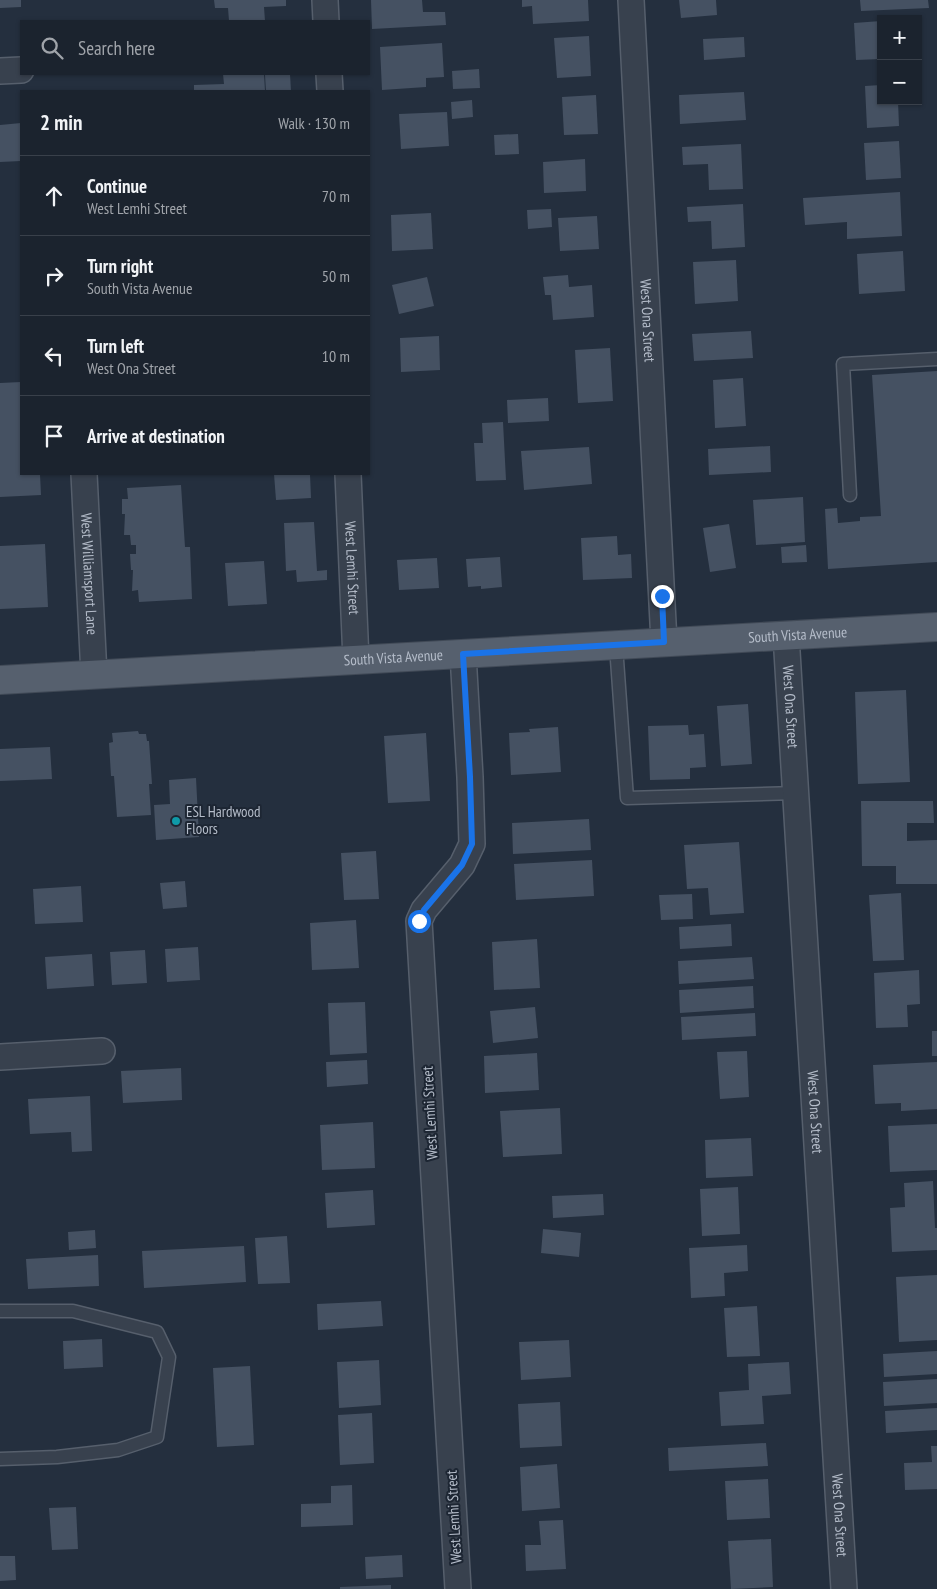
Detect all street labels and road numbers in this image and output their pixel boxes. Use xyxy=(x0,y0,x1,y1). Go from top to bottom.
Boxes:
street label: West Ona Street xyxy=(636,278,660,363)
street label: West Williamsport Lane xyxy=(77,512,102,635)
street label: West Lemhi Street xyxy=(341,521,364,615)
street label: South Vista Avenue xyxy=(748,622,848,647)
street label: South Vista Avenue xyxy=(343,645,443,670)
street label: West Ona Street xyxy=(779,665,803,749)
street label: West Lemhi Street xyxy=(418,1066,441,1160)
street label: West Ona Street xyxy=(803,1070,828,1154)
street label: West Lemhi Street xyxy=(442,1470,465,1564)
street label: West Ona Street xyxy=(828,1473,852,1558)

